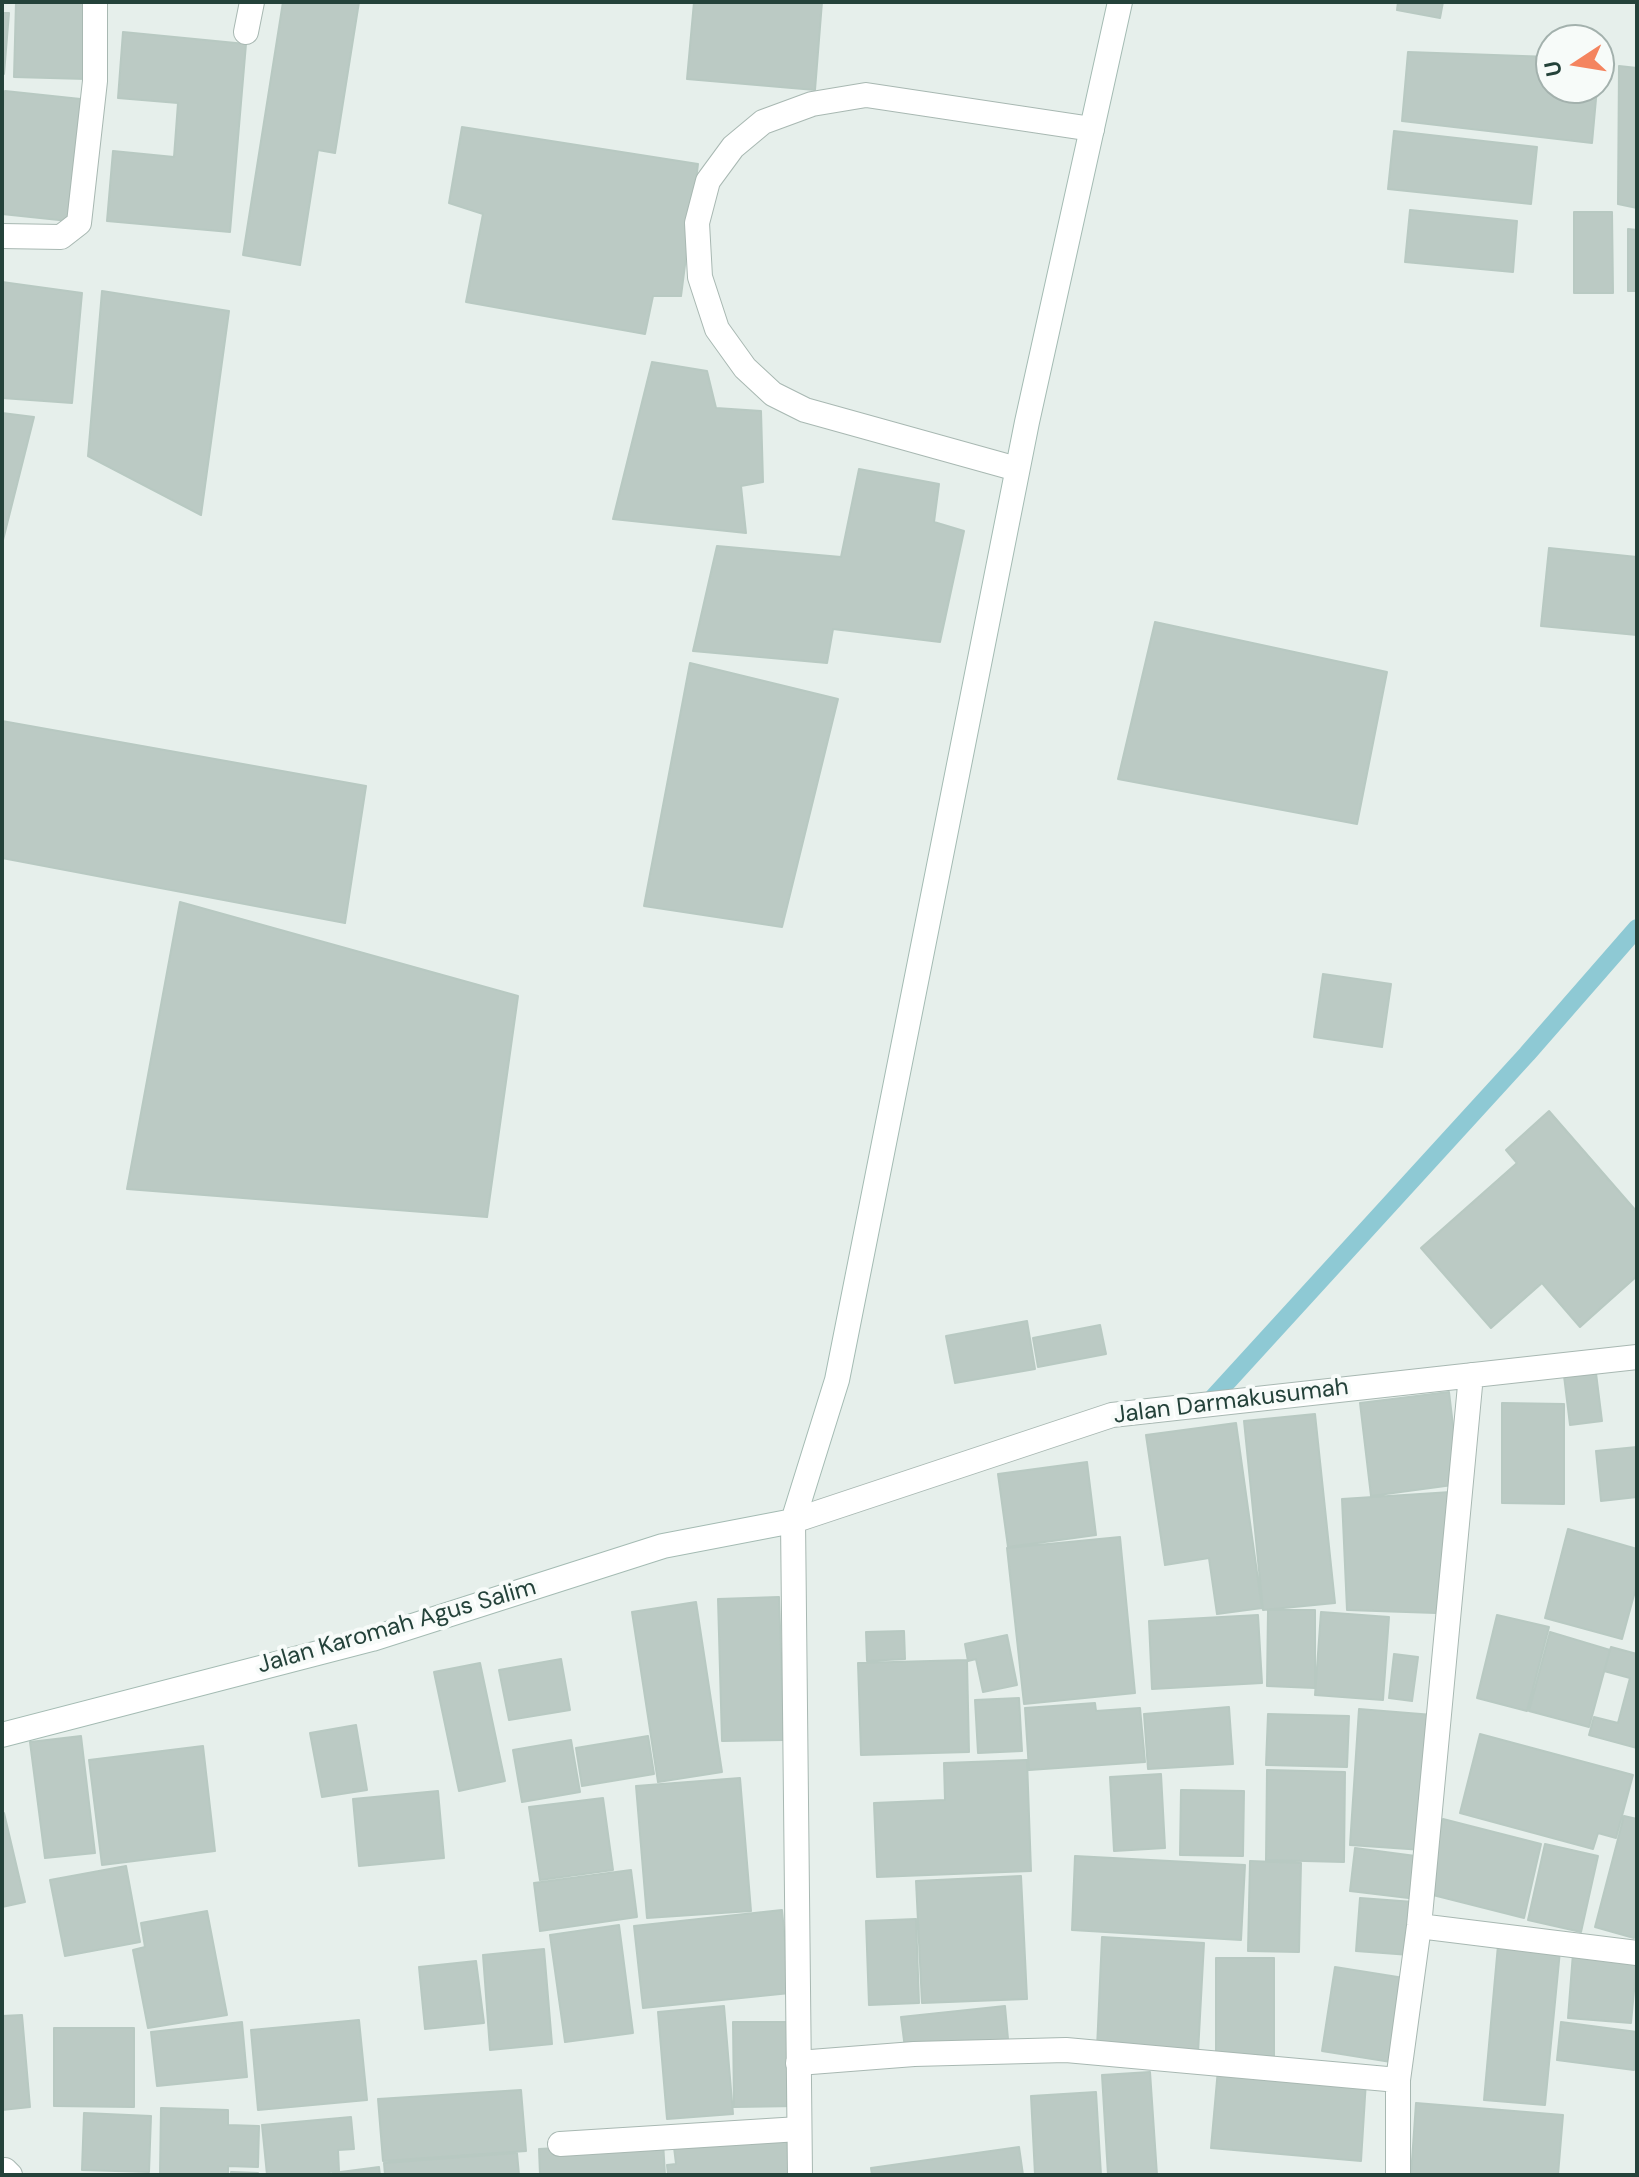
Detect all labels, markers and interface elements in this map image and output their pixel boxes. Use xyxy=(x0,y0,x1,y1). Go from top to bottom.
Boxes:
north arrow xyxy=(1535,24,1615,104)
text: U xyxy=(1537,58,1569,79)
street label: Jalan Darmakusumah xyxy=(1112,1373,1350,1431)
street label: Jalan Karomah Agus Salim xyxy=(254,1573,540,1681)

